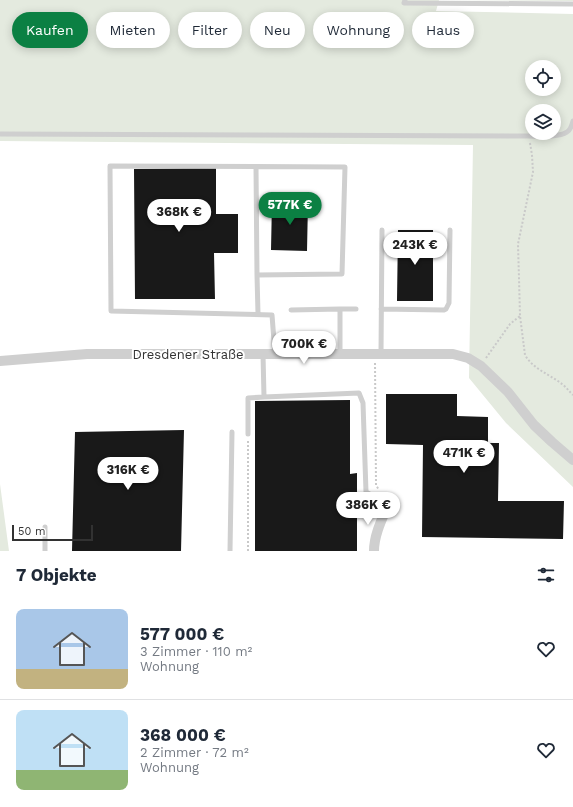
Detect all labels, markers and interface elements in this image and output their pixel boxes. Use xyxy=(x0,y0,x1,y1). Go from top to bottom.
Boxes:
chip: Kaufen xyxy=(12,12,88,48)
chip: Mieten xyxy=(96,12,170,48)
chip: Filter xyxy=(178,12,242,48)
chip: Neu xyxy=(250,12,305,48)
chip: Wohnung xyxy=(313,12,404,48)
chip: Haus xyxy=(412,12,474,48)
map controls xyxy=(525,60,561,140)
button: locate xyxy=(525,60,561,96)
button: layers xyxy=(525,104,561,140)
pin: 577K € xyxy=(257,192,323,226)
text: 577K € xyxy=(268,197,312,212)
pin: 368K € xyxy=(146,199,212,233)
text: 368K € xyxy=(156,204,202,219)
pin: 243K € xyxy=(382,232,448,266)
text: 243K € xyxy=(392,237,438,252)
pin: 700K € xyxy=(271,331,337,365)
text: 700K € xyxy=(281,336,327,351)
street label: Dresdener Straße xyxy=(132,347,244,362)
pin: 471K € xyxy=(431,440,497,474)
text: 471K € xyxy=(442,445,486,460)
pin: 316K € xyxy=(95,457,161,491)
text: 316K € xyxy=(106,462,150,477)
pin: 386K € xyxy=(335,492,401,526)
text: 386K € xyxy=(345,497,391,512)
scale bar xyxy=(12,523,93,542)
text: 50 m xyxy=(18,525,45,538)
icon: filters xyxy=(535,564,557,586)
text: 7 Objekte xyxy=(16,565,97,585)
text: 577 000 € xyxy=(140,624,224,644)
icon: home xyxy=(48,625,96,673)
icon: heart xyxy=(535,638,557,660)
text: 3 Zimmer · 110 m² xyxy=(140,644,252,659)
text: Wohnung xyxy=(140,659,199,674)
text: 368 000 € xyxy=(140,725,226,745)
icon: home xyxy=(48,726,96,774)
icon: heart xyxy=(535,739,557,761)
text: 2 Zimmer · 72 m² xyxy=(140,745,249,760)
text: Wohnung xyxy=(140,760,199,775)

